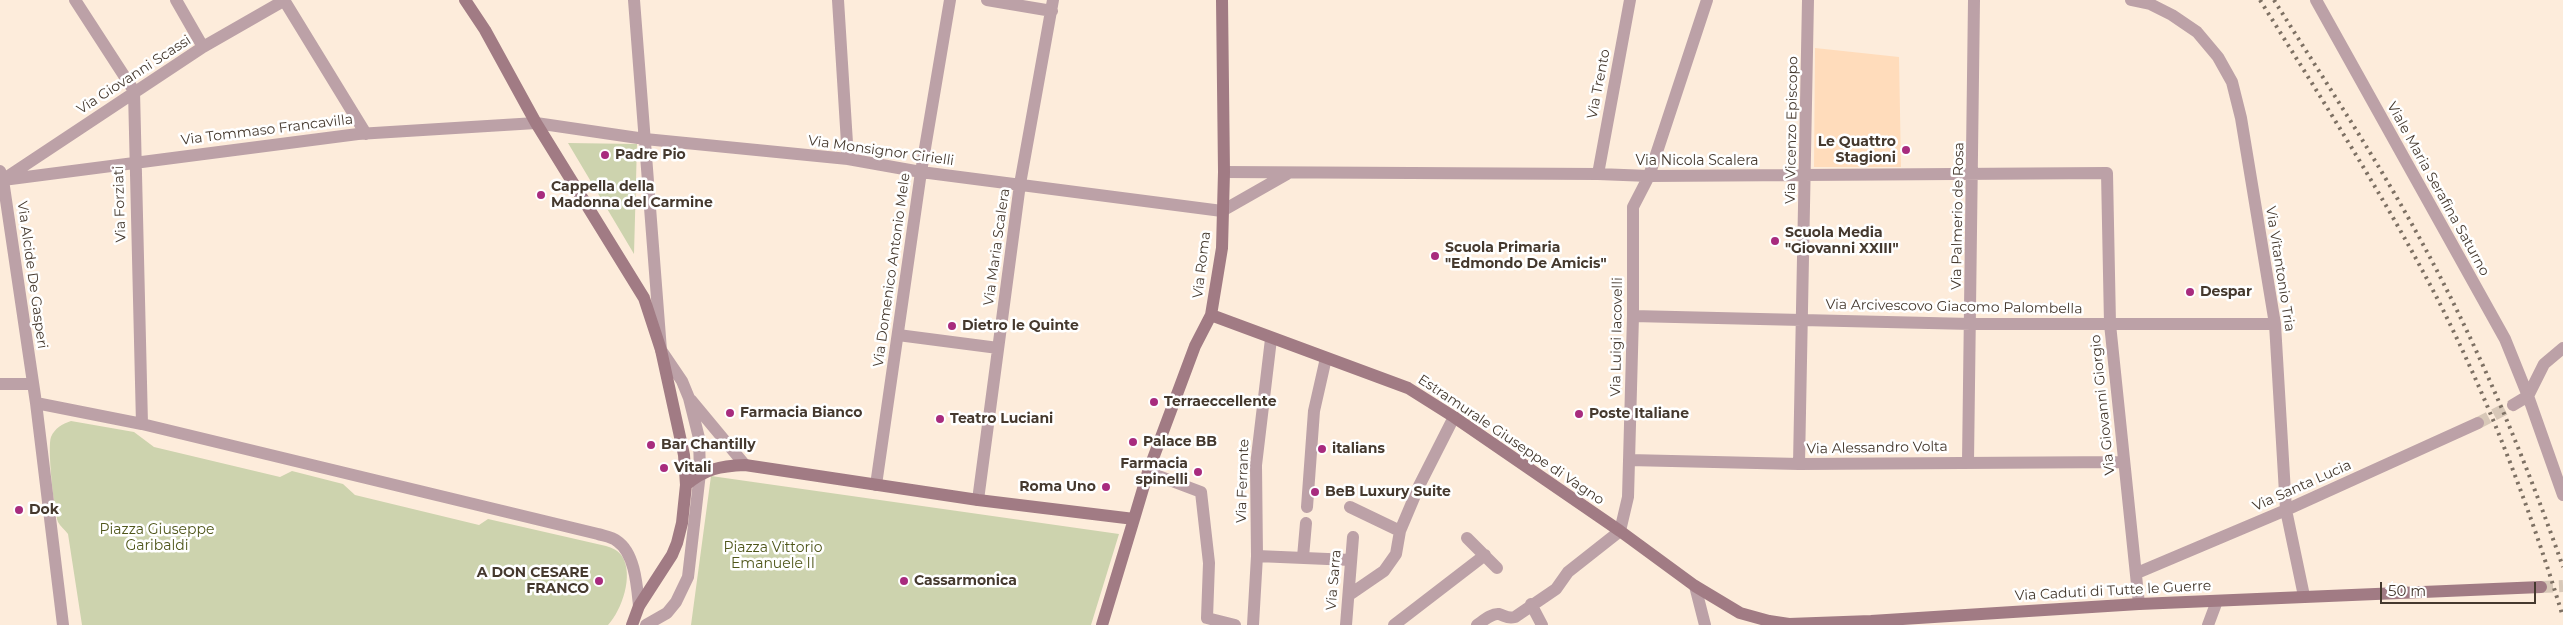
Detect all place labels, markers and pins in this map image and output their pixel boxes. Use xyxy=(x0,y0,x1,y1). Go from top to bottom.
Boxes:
place label: Le Quattro Stagioni xyxy=(1818,134,1896,166)
marker: Le Quattro Stagioni xyxy=(1900,144,1912,156)
place label: Padre Pio xyxy=(615,147,686,163)
marker: Padre Pio xyxy=(599,149,611,161)
place label: Cappella della Madonna del Carmine xyxy=(551,179,713,212)
marker: Cappella della Madonna del Carmine xyxy=(535,189,547,201)
place label: Scuola Media "Giovanni XXIII" xyxy=(1785,225,1899,258)
marker: Scuola Media "Giovanni XXIII" xyxy=(1769,235,1781,247)
place label: Scuola Primaria "Edmondo De Amicis" xyxy=(1445,240,1607,272)
marker: Scuola Primaria "Edmondo De Amicis" xyxy=(1429,250,1441,262)
place label: Despar xyxy=(2200,284,2252,300)
marker: Despar xyxy=(2184,286,2196,298)
place label: Dietro le Quinte xyxy=(962,318,1079,334)
marker: Dietro le Quinte xyxy=(946,320,958,332)
place label: Terraeccellente xyxy=(1164,394,1277,410)
marker: Terraeccellente xyxy=(1148,396,1160,408)
place label: Farmacia Bianco xyxy=(740,405,862,421)
place label: Poste Italiane xyxy=(1589,406,1689,422)
marker: Farmacia Bianco xyxy=(724,407,736,419)
marker: Poste Italiane xyxy=(1573,408,1585,420)
place label: Teatro Luciani xyxy=(950,411,1053,427)
marker: Teatro Luciani xyxy=(934,413,946,425)
place label: Palace BB xyxy=(1143,434,1217,450)
marker: Palace BB xyxy=(1127,436,1139,448)
place label: Bar Chantilly xyxy=(661,437,756,453)
marker: Bar Chantilly xyxy=(645,439,657,451)
place label: italians xyxy=(1332,441,1385,457)
marker: italians xyxy=(1316,443,1328,455)
place label: Farmacia spinelli xyxy=(1120,456,1188,488)
place label: Vitali xyxy=(674,460,711,476)
marker: Vitali xyxy=(658,462,670,474)
marker: Farmacia spinelli xyxy=(1192,466,1204,478)
place label: Roma Uno xyxy=(1019,479,1096,495)
marker: Roma Uno xyxy=(1100,481,1112,493)
place label: BeB Luxury Suite xyxy=(1325,484,1451,500)
marker: BeB Luxury Suite xyxy=(1309,486,1321,498)
place label: Dok xyxy=(29,502,59,518)
marker: Dok xyxy=(13,504,25,516)
place label: A DON CESARE FRANCO xyxy=(477,565,589,598)
place label: Cassarmonica xyxy=(914,573,1017,589)
marker: A DON CESARE FRANCO xyxy=(593,575,605,587)
marker: Cassarmonica xyxy=(898,575,910,587)

